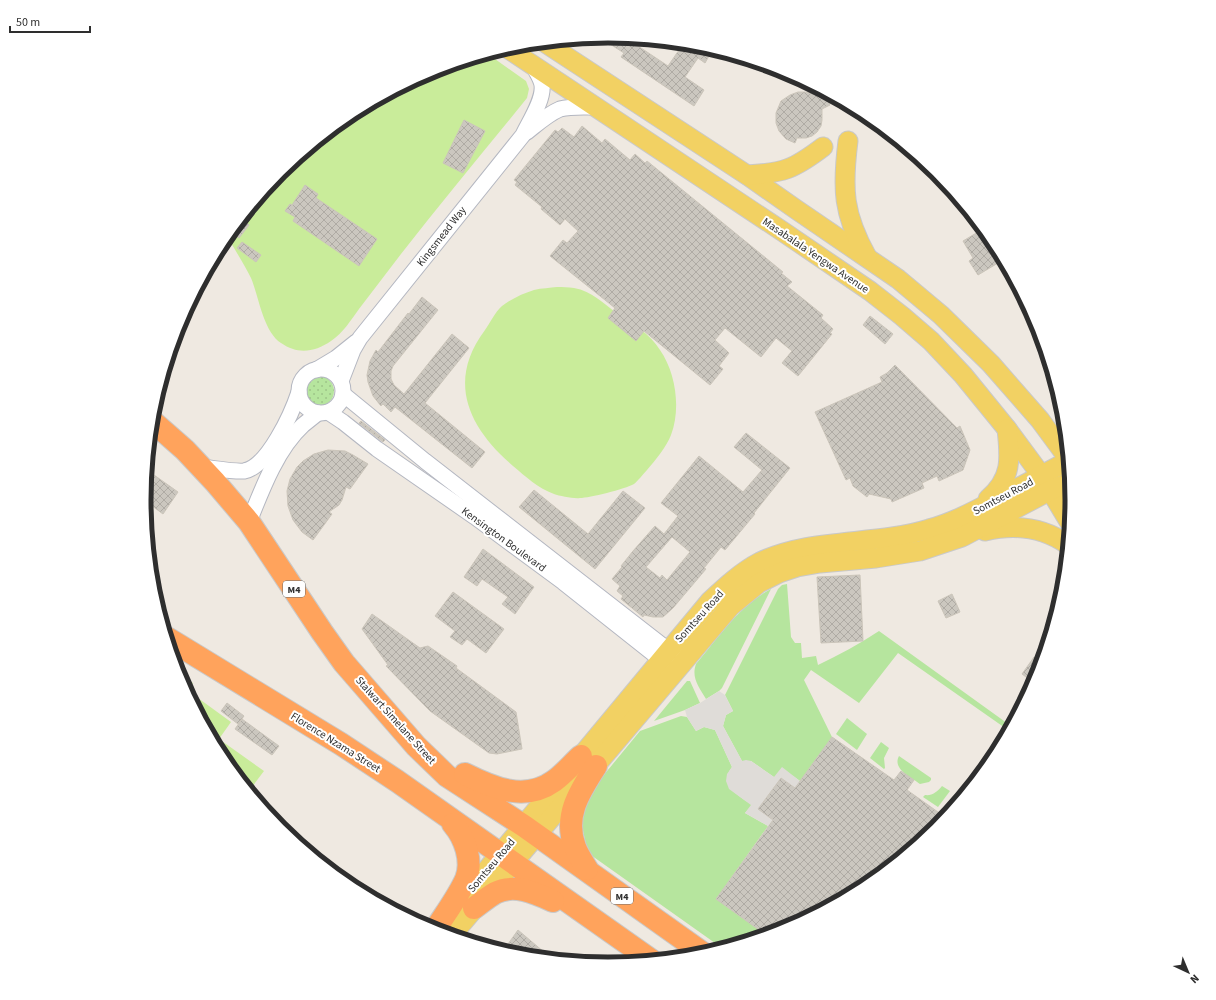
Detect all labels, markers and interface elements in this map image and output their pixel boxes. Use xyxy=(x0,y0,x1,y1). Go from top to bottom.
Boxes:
scale bar xyxy=(10,8,90,34)
text: 50 m xyxy=(16,14,40,31)
street label: Kingsmead Way xyxy=(413,203,470,270)
street label: Masabalala Yengwa Avenue xyxy=(760,214,872,297)
street label: Somtseu Road xyxy=(970,474,1036,519)
street label: Kensington Boulevard xyxy=(458,504,549,575)
road number: M4 xyxy=(283,581,305,597)
street label: Somtseu Road xyxy=(672,587,727,646)
street label: Stalwart Simelane Street xyxy=(352,673,439,768)
street label: Florence Nzama Street xyxy=(288,709,384,776)
street label: Somtseu Road xyxy=(464,835,518,896)
road number: M4 xyxy=(611,888,633,904)
north arrow xyxy=(1168,952,1208,992)
text: N xyxy=(1187,971,1202,987)

